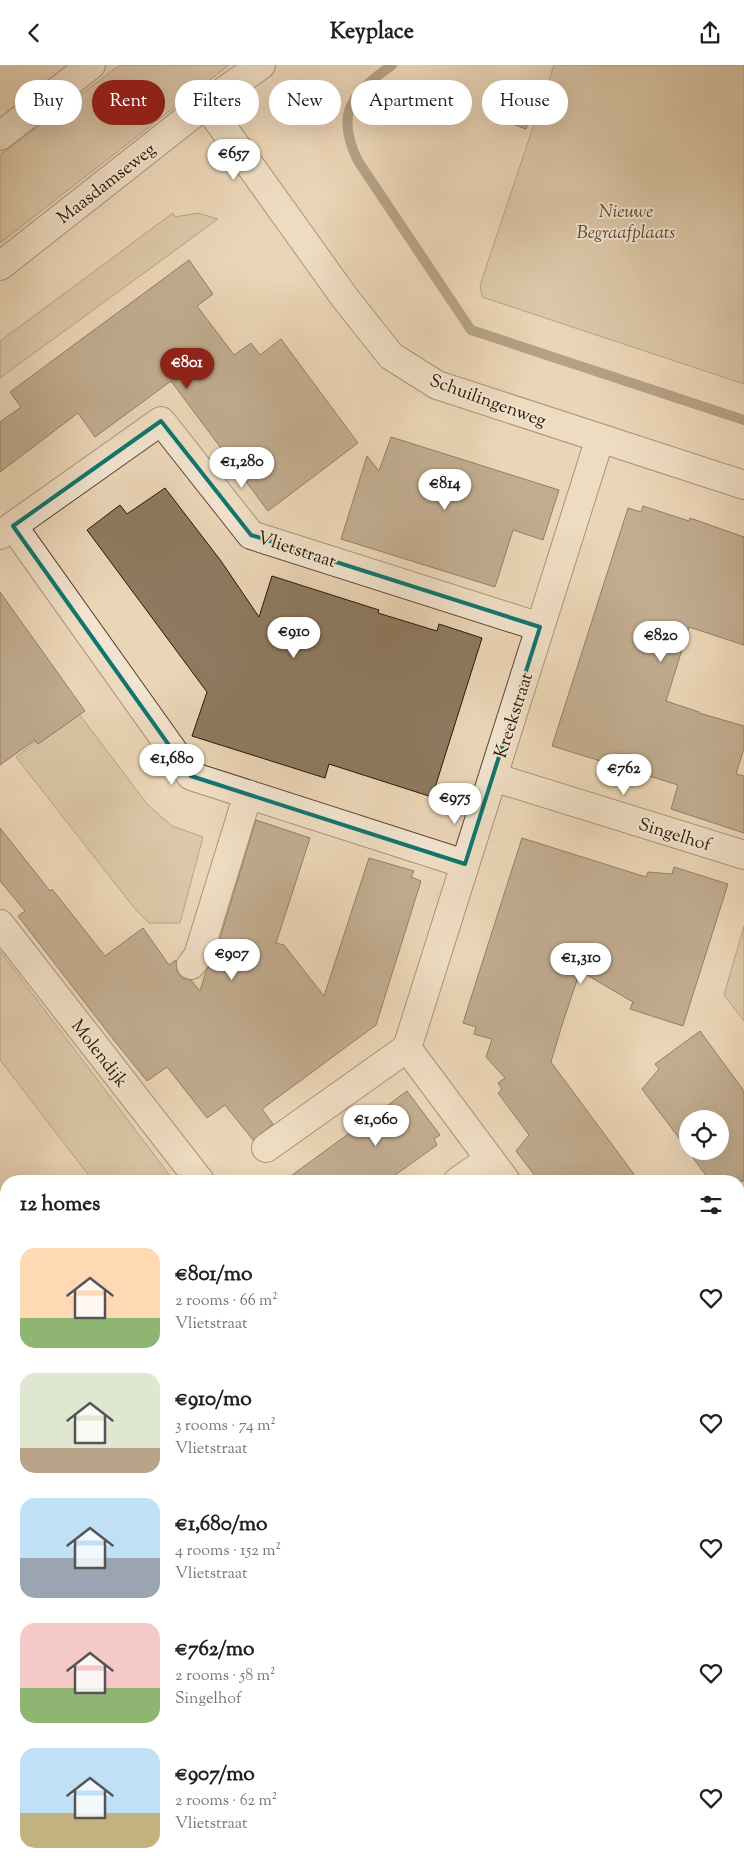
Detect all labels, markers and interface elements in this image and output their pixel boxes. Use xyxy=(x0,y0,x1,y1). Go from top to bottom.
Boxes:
text: Keyplace xyxy=(330,17,414,49)
icon: back xyxy=(20,19,48,47)
icon: share xyxy=(696,19,724,47)
chip: Buy xyxy=(15,80,82,125)
chip: Rent xyxy=(92,80,165,125)
chip: Filters xyxy=(175,80,259,125)
chip: New xyxy=(269,80,341,125)
chip: Apartment xyxy=(351,80,472,125)
chip: House xyxy=(482,80,568,125)
street label: Maasdamseweg xyxy=(52,138,162,231)
pin: €657 xyxy=(204,139,264,181)
text: €657 xyxy=(218,143,250,166)
park label: Nieuwe Begraafplaats xyxy=(577,200,675,247)
pin: €801 xyxy=(157,347,217,390)
text: €801 xyxy=(171,352,203,375)
street label: Schuilingenweg xyxy=(425,369,550,435)
pin: €1,280 xyxy=(201,447,283,489)
text: €1,280 xyxy=(220,451,264,474)
pin: €814 xyxy=(415,469,475,511)
text: €814 xyxy=(429,473,461,496)
street label: Vlietstraat xyxy=(254,526,339,576)
pin: €910 xyxy=(264,617,324,659)
text: €910 xyxy=(278,621,310,644)
pin: €820 xyxy=(631,621,691,663)
text: €820 xyxy=(644,625,678,648)
street label: Kreekstraat xyxy=(489,670,541,762)
pin: €1,680 xyxy=(131,743,213,786)
text: €1,680 xyxy=(150,748,194,771)
pin: €762 xyxy=(594,753,654,796)
text: €762 xyxy=(607,758,641,781)
pin: €975 xyxy=(425,783,485,825)
text: €975 xyxy=(439,787,471,810)
street label: Singelhof xyxy=(635,813,715,860)
pin: €907 xyxy=(202,939,262,981)
text: €907 xyxy=(215,943,249,966)
pin: €1,310 xyxy=(540,943,622,985)
text: €1,310 xyxy=(561,947,601,970)
street label: Molendijk xyxy=(64,1015,133,1094)
pin: €1,060 xyxy=(335,1105,417,1147)
text: €1,060 xyxy=(354,1109,398,1132)
map controls xyxy=(679,1110,729,1160)
button: locate xyxy=(679,1110,729,1160)
text: 12 homes xyxy=(20,1190,100,1220)
icon: filters xyxy=(697,1191,725,1219)
text: €801/mo xyxy=(175,1260,252,1290)
icon: home xyxy=(60,1268,120,1328)
icon: heart xyxy=(697,1284,725,1312)
text: 2 rooms · 66 m² xyxy=(175,1290,278,1313)
text: Vlietstraat xyxy=(175,1313,248,1336)
text: €910/mo xyxy=(175,1385,252,1415)
icon: home xyxy=(60,1393,120,1453)
icon: heart xyxy=(697,1409,725,1437)
text: 3 rooms · 74 m² xyxy=(175,1415,276,1438)
text: Vlietstraat xyxy=(175,1438,248,1461)
text: €1,680/mo xyxy=(175,1510,267,1540)
icon: home xyxy=(60,1518,120,1578)
icon: heart xyxy=(697,1534,725,1562)
text: 4 rooms · 152 m² xyxy=(175,1540,281,1563)
text: Vlietstraat xyxy=(175,1563,248,1586)
text: €762/mo xyxy=(175,1635,254,1665)
icon: home xyxy=(60,1643,120,1703)
icon: heart xyxy=(697,1659,725,1687)
text: 2 rooms · 58 m² xyxy=(175,1665,275,1688)
text: Singelhof xyxy=(175,1688,241,1711)
text: €907/mo xyxy=(175,1760,255,1790)
icon: home xyxy=(60,1768,120,1828)
icon: heart xyxy=(697,1784,725,1812)
text: 2 rooms · 62 m² xyxy=(175,1790,277,1813)
text: Vlietstraat xyxy=(175,1813,248,1836)

